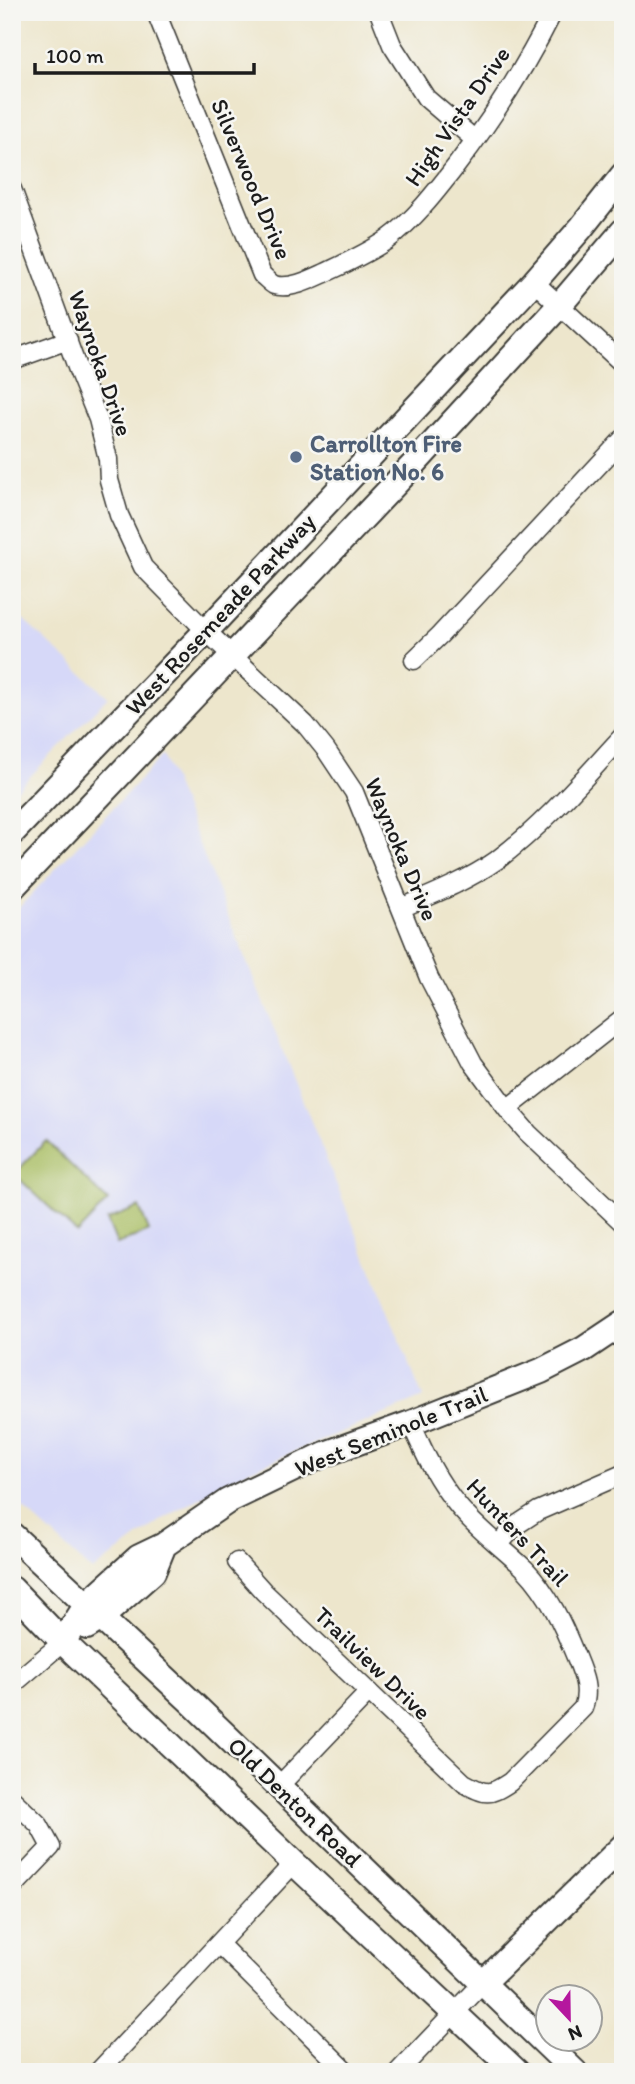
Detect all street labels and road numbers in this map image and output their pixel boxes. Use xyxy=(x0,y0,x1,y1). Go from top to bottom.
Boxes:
street label: High Vista Drive xyxy=(398,40,516,192)
street label: Silverwood Drive xyxy=(205,94,299,264)
street label: Waynoka Drive xyxy=(62,286,140,440)
street label: West Rosemeade Parkway xyxy=(119,506,322,721)
street label: Waynoka Drive xyxy=(359,773,445,925)
street label: West Seminole Trail xyxy=(290,1379,492,1483)
street label: Hunters Trail xyxy=(461,1472,576,1592)
street label: Trailview Drive xyxy=(309,1600,437,1726)
street label: Old Denton Road xyxy=(222,1731,368,1873)

